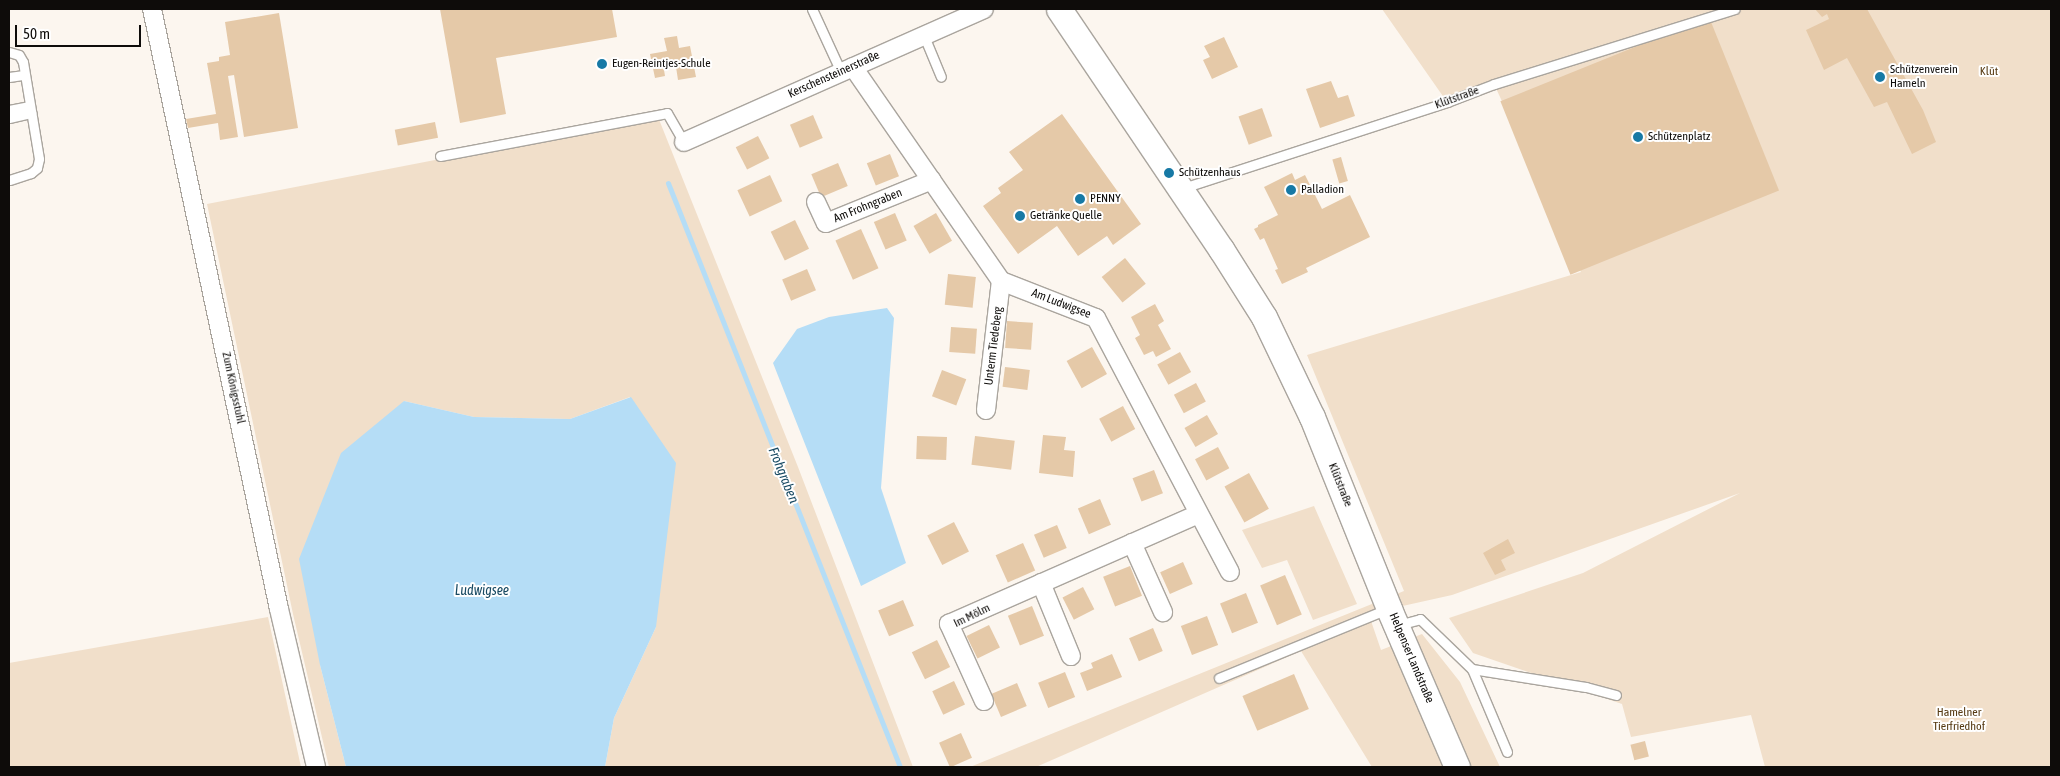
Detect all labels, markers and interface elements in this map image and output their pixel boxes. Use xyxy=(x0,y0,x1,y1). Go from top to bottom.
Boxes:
scale bar xyxy=(18,15,144,47)
text: 50 m xyxy=(23,25,50,42)
street label: Kerschensteinerstraße xyxy=(786,48,882,102)
place label: Eugen-Reintjes-Schule xyxy=(612,57,711,71)
marker: Eugen-Reintjes-Schule xyxy=(596,58,608,70)
place label: Schützenverein Hameln xyxy=(1890,63,1958,91)
park label: Klüt xyxy=(1980,65,1998,79)
marker: Schützenverein Hameln xyxy=(1874,71,1886,83)
street label: Klütstraße xyxy=(1433,83,1481,113)
place label: Schützenplatz xyxy=(1648,130,1710,144)
marker: Schützenplatz xyxy=(1632,131,1644,143)
place label: Schützenhaus xyxy=(1179,166,1240,180)
marker: Schützenhaus xyxy=(1163,167,1175,179)
place label: Palladion xyxy=(1301,183,1344,197)
marker: Palladion xyxy=(1285,184,1297,196)
street label: Am Frohngraben xyxy=(832,186,904,226)
place label: PENNY xyxy=(1090,192,1120,206)
marker: PENNY xyxy=(1074,193,1086,205)
place label: Getränke Quelle xyxy=(1030,209,1102,223)
marker: Getränke Quelle xyxy=(1014,210,1026,222)
street label: Am Ludwigsee xyxy=(1029,286,1093,322)
street label: Unterm Tiedeberg xyxy=(982,306,1006,386)
street label: Zum Königsstuhl xyxy=(218,351,248,425)
water label: Frohgraben xyxy=(765,444,803,506)
street label: Klütstraße xyxy=(1325,461,1355,509)
water label: Ludwigsee xyxy=(455,582,509,598)
street label: Im Mölm xyxy=(951,601,993,631)
street label: Helpenser Landstraße xyxy=(1385,611,1437,705)
park label: Hamelner Tierfriedhof xyxy=(1933,706,1985,734)

